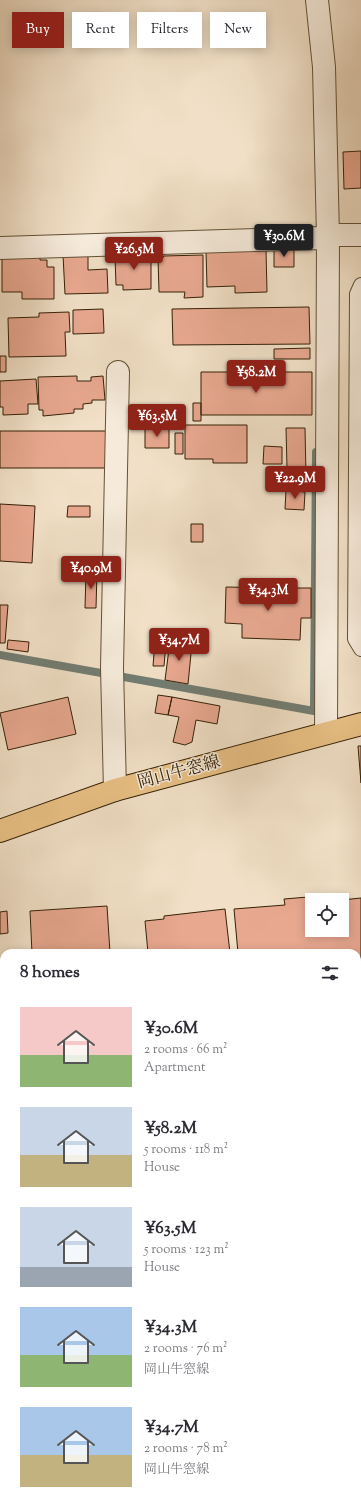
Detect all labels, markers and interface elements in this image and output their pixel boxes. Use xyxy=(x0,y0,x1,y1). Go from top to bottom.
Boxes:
chip: Buy xyxy=(12,12,64,48)
chip: Rent xyxy=(72,12,129,48)
chip: Filters xyxy=(137,12,202,48)
chip: New xyxy=(210,12,266,48)
pin: ¥30.6M xyxy=(251,224,317,258)
text: ¥30.6M xyxy=(263,228,305,246)
pin: ¥26.5M xyxy=(101,237,167,271)
text: ¥26.5M xyxy=(114,241,154,259)
pin: ¥58.2M xyxy=(223,360,289,394)
text: ¥58.2M xyxy=(236,364,276,382)
pin: ¥63.5M xyxy=(124,404,190,438)
text: ¥63.5M xyxy=(137,408,177,426)
pin: ¥22.9M xyxy=(262,466,328,500)
text: ¥22.9M xyxy=(274,470,316,488)
pin: ¥40.9M xyxy=(58,556,124,590)
text: ¥40.9M xyxy=(70,560,112,578)
pin: ¥34.3M xyxy=(235,578,301,612)
text: ¥34.3M xyxy=(248,582,288,600)
pin: ¥34.7M xyxy=(146,628,212,662)
text: ¥34.7M xyxy=(158,632,200,650)
street label: 岡山牛窓線 xyxy=(135,750,223,796)
map controls xyxy=(305,893,349,937)
button: locate xyxy=(305,893,349,937)
text: 8 homes xyxy=(20,961,80,985)
icon: filters xyxy=(319,962,341,984)
text: ¥30.6M xyxy=(144,1017,198,1041)
icon: home xyxy=(52,1023,100,1071)
text: 2 rooms · 66 m² xyxy=(144,1041,227,1059)
text: Apartment xyxy=(144,1059,205,1077)
text: ¥58.2M xyxy=(144,1117,197,1141)
icon: home xyxy=(52,1123,100,1171)
text: 5 rooms · 118 m² xyxy=(144,1141,228,1159)
text: House xyxy=(144,1159,180,1177)
text: ¥63.5M xyxy=(144,1217,196,1241)
icon: home xyxy=(52,1223,100,1271)
text: 5 rooms · 123 m² xyxy=(144,1241,229,1259)
text: House xyxy=(144,1259,180,1277)
text: ¥34.3M xyxy=(144,1316,197,1340)
icon: home xyxy=(52,1323,100,1371)
text: 2 rooms · 76 m² xyxy=(144,1340,228,1358)
text: 岡山牛窓線 xyxy=(144,1361,209,1379)
text: ¥34.7M xyxy=(144,1416,199,1440)
icon: home xyxy=(52,1423,100,1471)
text: 2 rooms · 78 m² xyxy=(144,1440,228,1458)
text: 岡山牛窓線 xyxy=(144,1461,209,1479)

